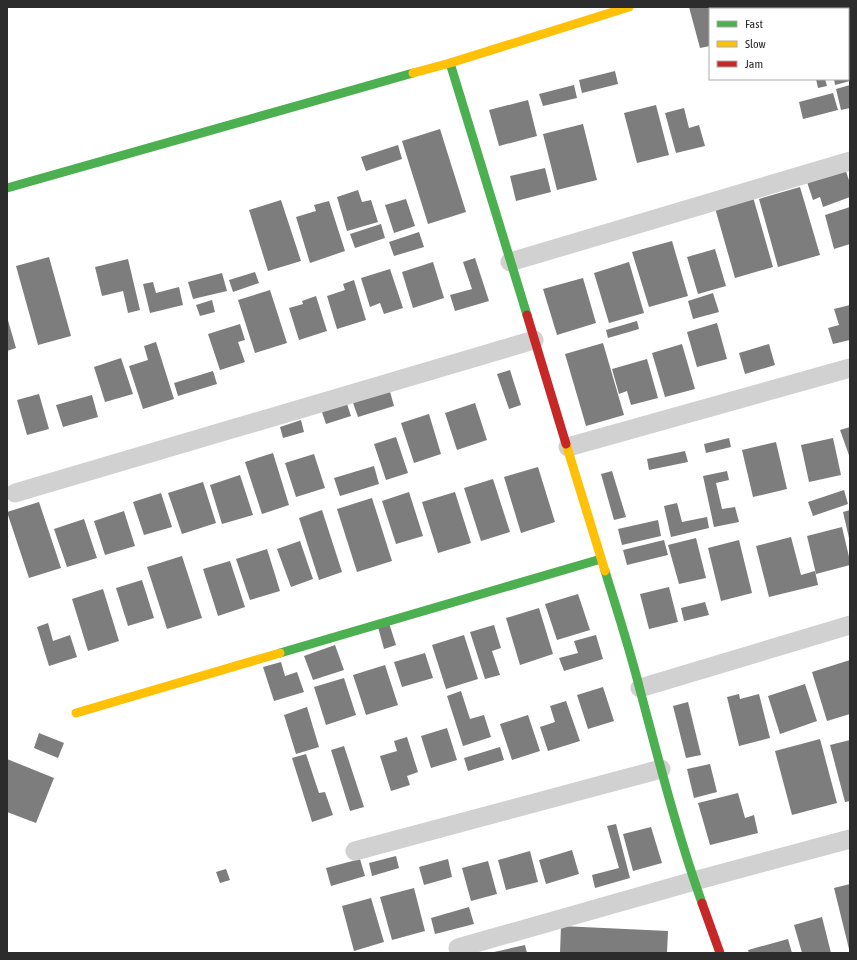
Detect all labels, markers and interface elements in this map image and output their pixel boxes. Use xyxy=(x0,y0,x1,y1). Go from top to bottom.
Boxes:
legend xyxy=(709,8,849,80)
text: Fast xyxy=(745,17,763,31)
text: Slow xyxy=(745,37,766,51)
text: Jam xyxy=(745,57,763,71)

